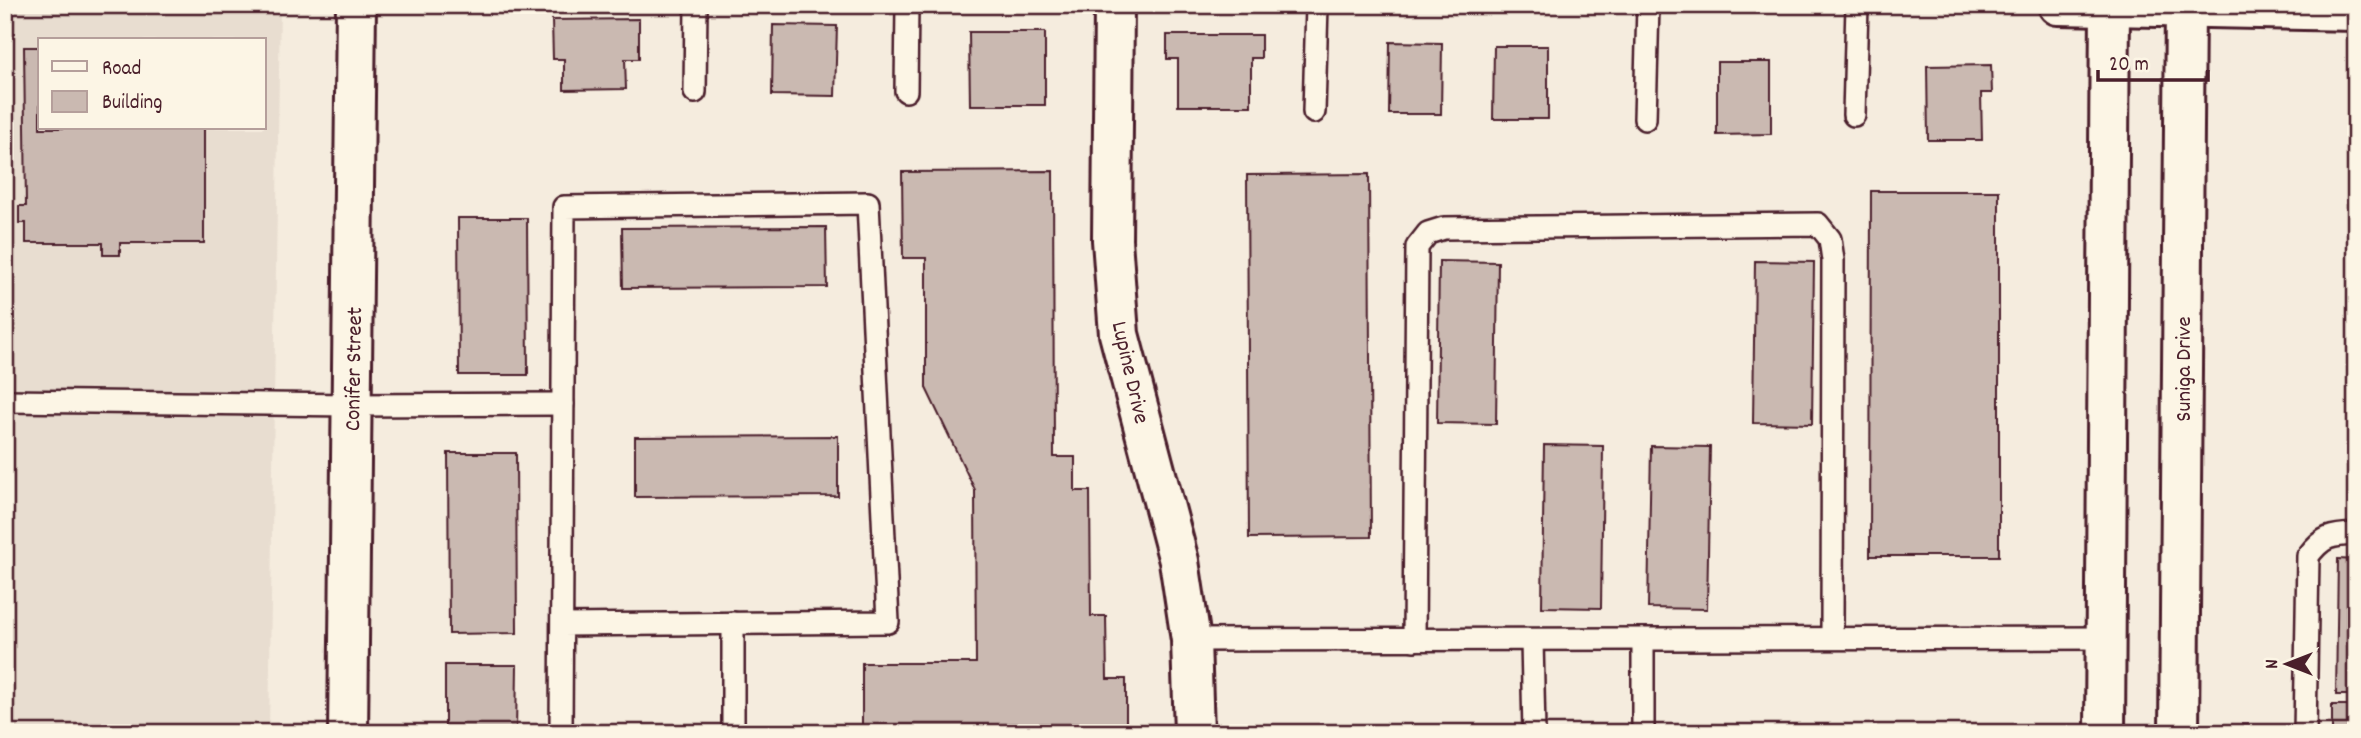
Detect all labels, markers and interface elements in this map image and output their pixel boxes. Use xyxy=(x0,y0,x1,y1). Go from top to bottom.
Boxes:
legend xyxy=(38,38,266,130)
scale bar xyxy=(2098,38,2209,82)
text: 20 m xyxy=(2109,51,2149,81)
text: Road xyxy=(102,55,141,85)
text: Building xyxy=(102,89,162,119)
street label: Conifer Street xyxy=(338,307,373,432)
street label: Suniga Drive xyxy=(2169,316,2202,422)
street label: Lupine Drive xyxy=(1101,318,1156,427)
north arrow xyxy=(2252,630,2322,700)
text: N xyxy=(2260,659,2287,669)

